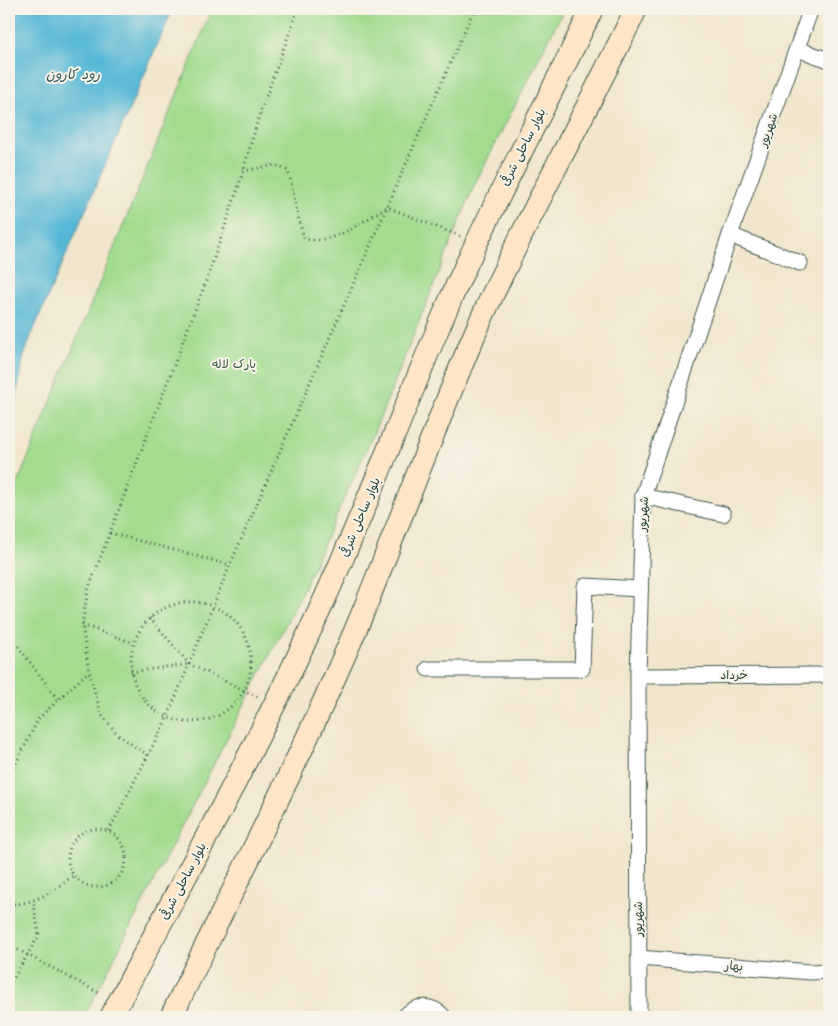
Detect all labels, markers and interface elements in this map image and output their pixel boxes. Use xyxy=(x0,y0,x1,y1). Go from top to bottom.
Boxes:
water label: رود کارون xyxy=(46,65,101,83)
street label: بلوار ساحلی شرقی xyxy=(497,106,549,188)
street label: شهریور xyxy=(754,111,782,150)
park label: پارک لاله xyxy=(212,356,256,372)
street label: بلوار ساحلی شرقی xyxy=(336,475,384,559)
street label: شهریور xyxy=(634,496,652,533)
street label: خرداد xyxy=(720,667,748,683)
street label: بلوار ساحلی شرقی xyxy=(156,840,210,922)
street label: شهریور xyxy=(630,902,646,937)
street label: بهار xyxy=(723,957,744,975)

